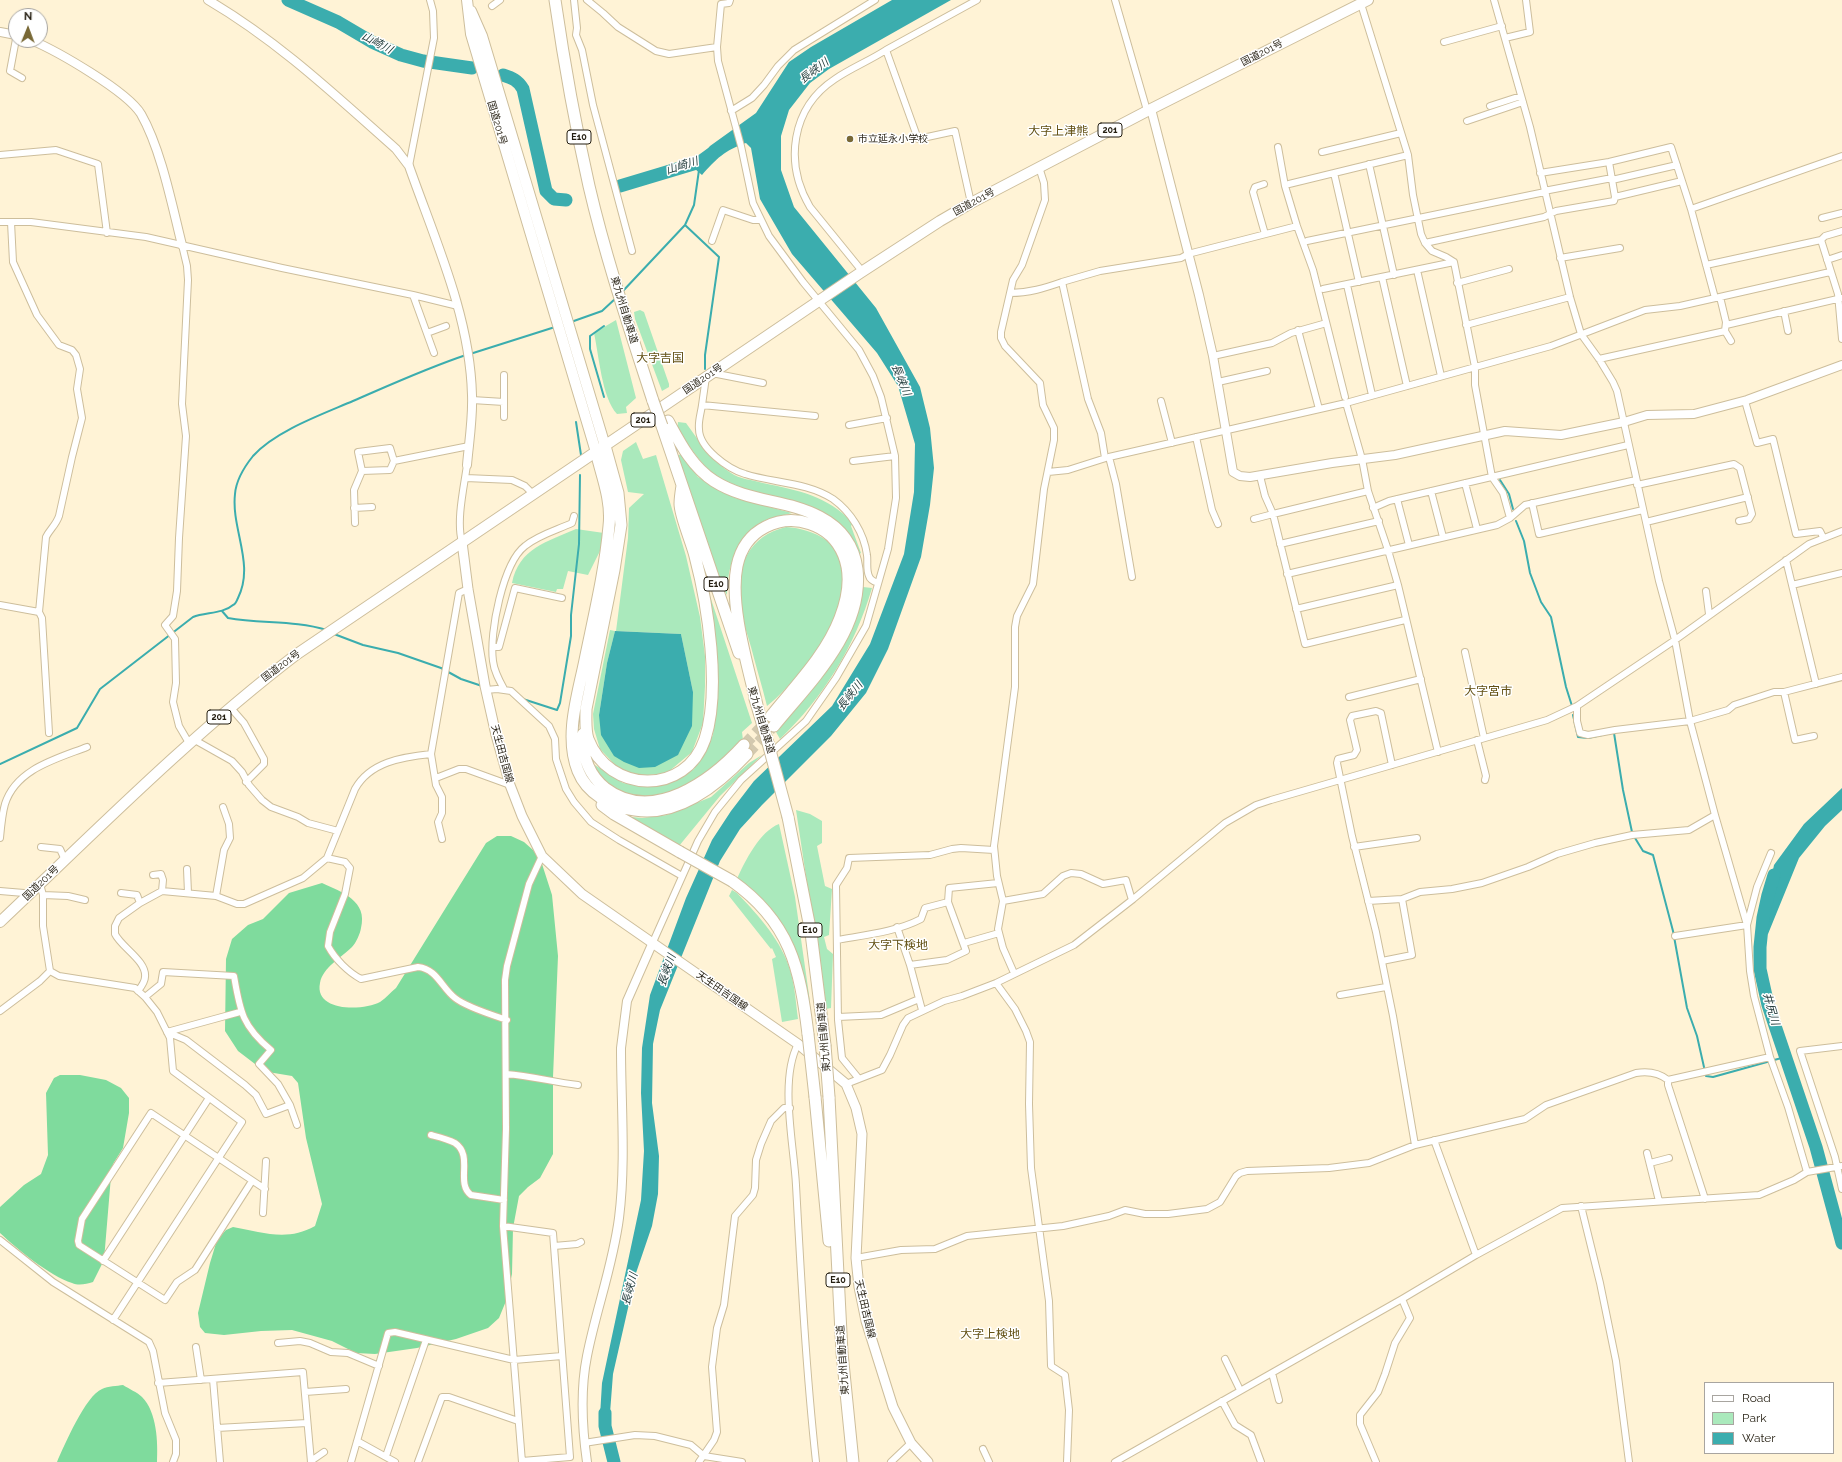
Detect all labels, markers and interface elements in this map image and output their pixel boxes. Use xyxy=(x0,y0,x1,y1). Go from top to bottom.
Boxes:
north arrow xyxy=(8,8,48,48)
text: N xyxy=(24,10,33,23)
water label: 山崎川 xyxy=(359,29,395,57)
street label: 国道201号 xyxy=(1239,37,1285,69)
water label: 長峡川 xyxy=(797,56,831,86)
street label: 国道201号 xyxy=(485,99,509,147)
road number: 201 xyxy=(1098,123,1122,137)
district label: 大字上津熊 xyxy=(1028,124,1088,138)
road number: E10 xyxy=(567,130,591,144)
place label: 市立延永小学校 xyxy=(858,133,928,145)
marker: 市立延永小学校 xyxy=(845,134,855,144)
water label: 山崎川 xyxy=(664,155,700,177)
street label: 国道201号 xyxy=(951,186,997,218)
street label: 東九州自動車道 xyxy=(608,275,640,345)
district label: 大字吉国 xyxy=(636,351,684,365)
street label: 国道201号 xyxy=(681,361,725,397)
water label: 長峡川 xyxy=(889,362,913,398)
road number: 201 xyxy=(631,413,655,427)
road number: E10 xyxy=(704,577,728,591)
street label: 国道201号 xyxy=(259,647,303,685)
water label: 長峡川 xyxy=(834,679,866,713)
district label: 大字宮市 xyxy=(1464,684,1512,698)
street label: 東九州自動車道 xyxy=(745,685,777,755)
road number: 201 xyxy=(207,710,231,724)
street label: 天生田吉国線 xyxy=(488,723,516,785)
street label: 国道201号 xyxy=(20,863,62,903)
road number: E10 xyxy=(798,923,822,937)
district label: 大字下検地 xyxy=(868,938,928,952)
water label: 長峡川 xyxy=(655,952,679,988)
street label: 天生田吉国線 xyxy=(694,969,750,1013)
water label: 井尻川 xyxy=(1760,991,1782,1027)
street label: 東九州自動車道 xyxy=(815,1002,833,1072)
water label: 長峡川 xyxy=(619,1271,641,1307)
road number: E10 xyxy=(826,1273,850,1287)
street label: 天生田吉国線 xyxy=(852,1278,878,1340)
street label: 東九州自動車道 xyxy=(835,1325,851,1395)
district label: 大字上検地 xyxy=(960,1327,1020,1341)
legend xyxy=(1704,1382,1834,1454)
text: Road xyxy=(1742,1391,1771,1405)
text: Park xyxy=(1742,1411,1767,1425)
text: Water xyxy=(1742,1431,1776,1445)

